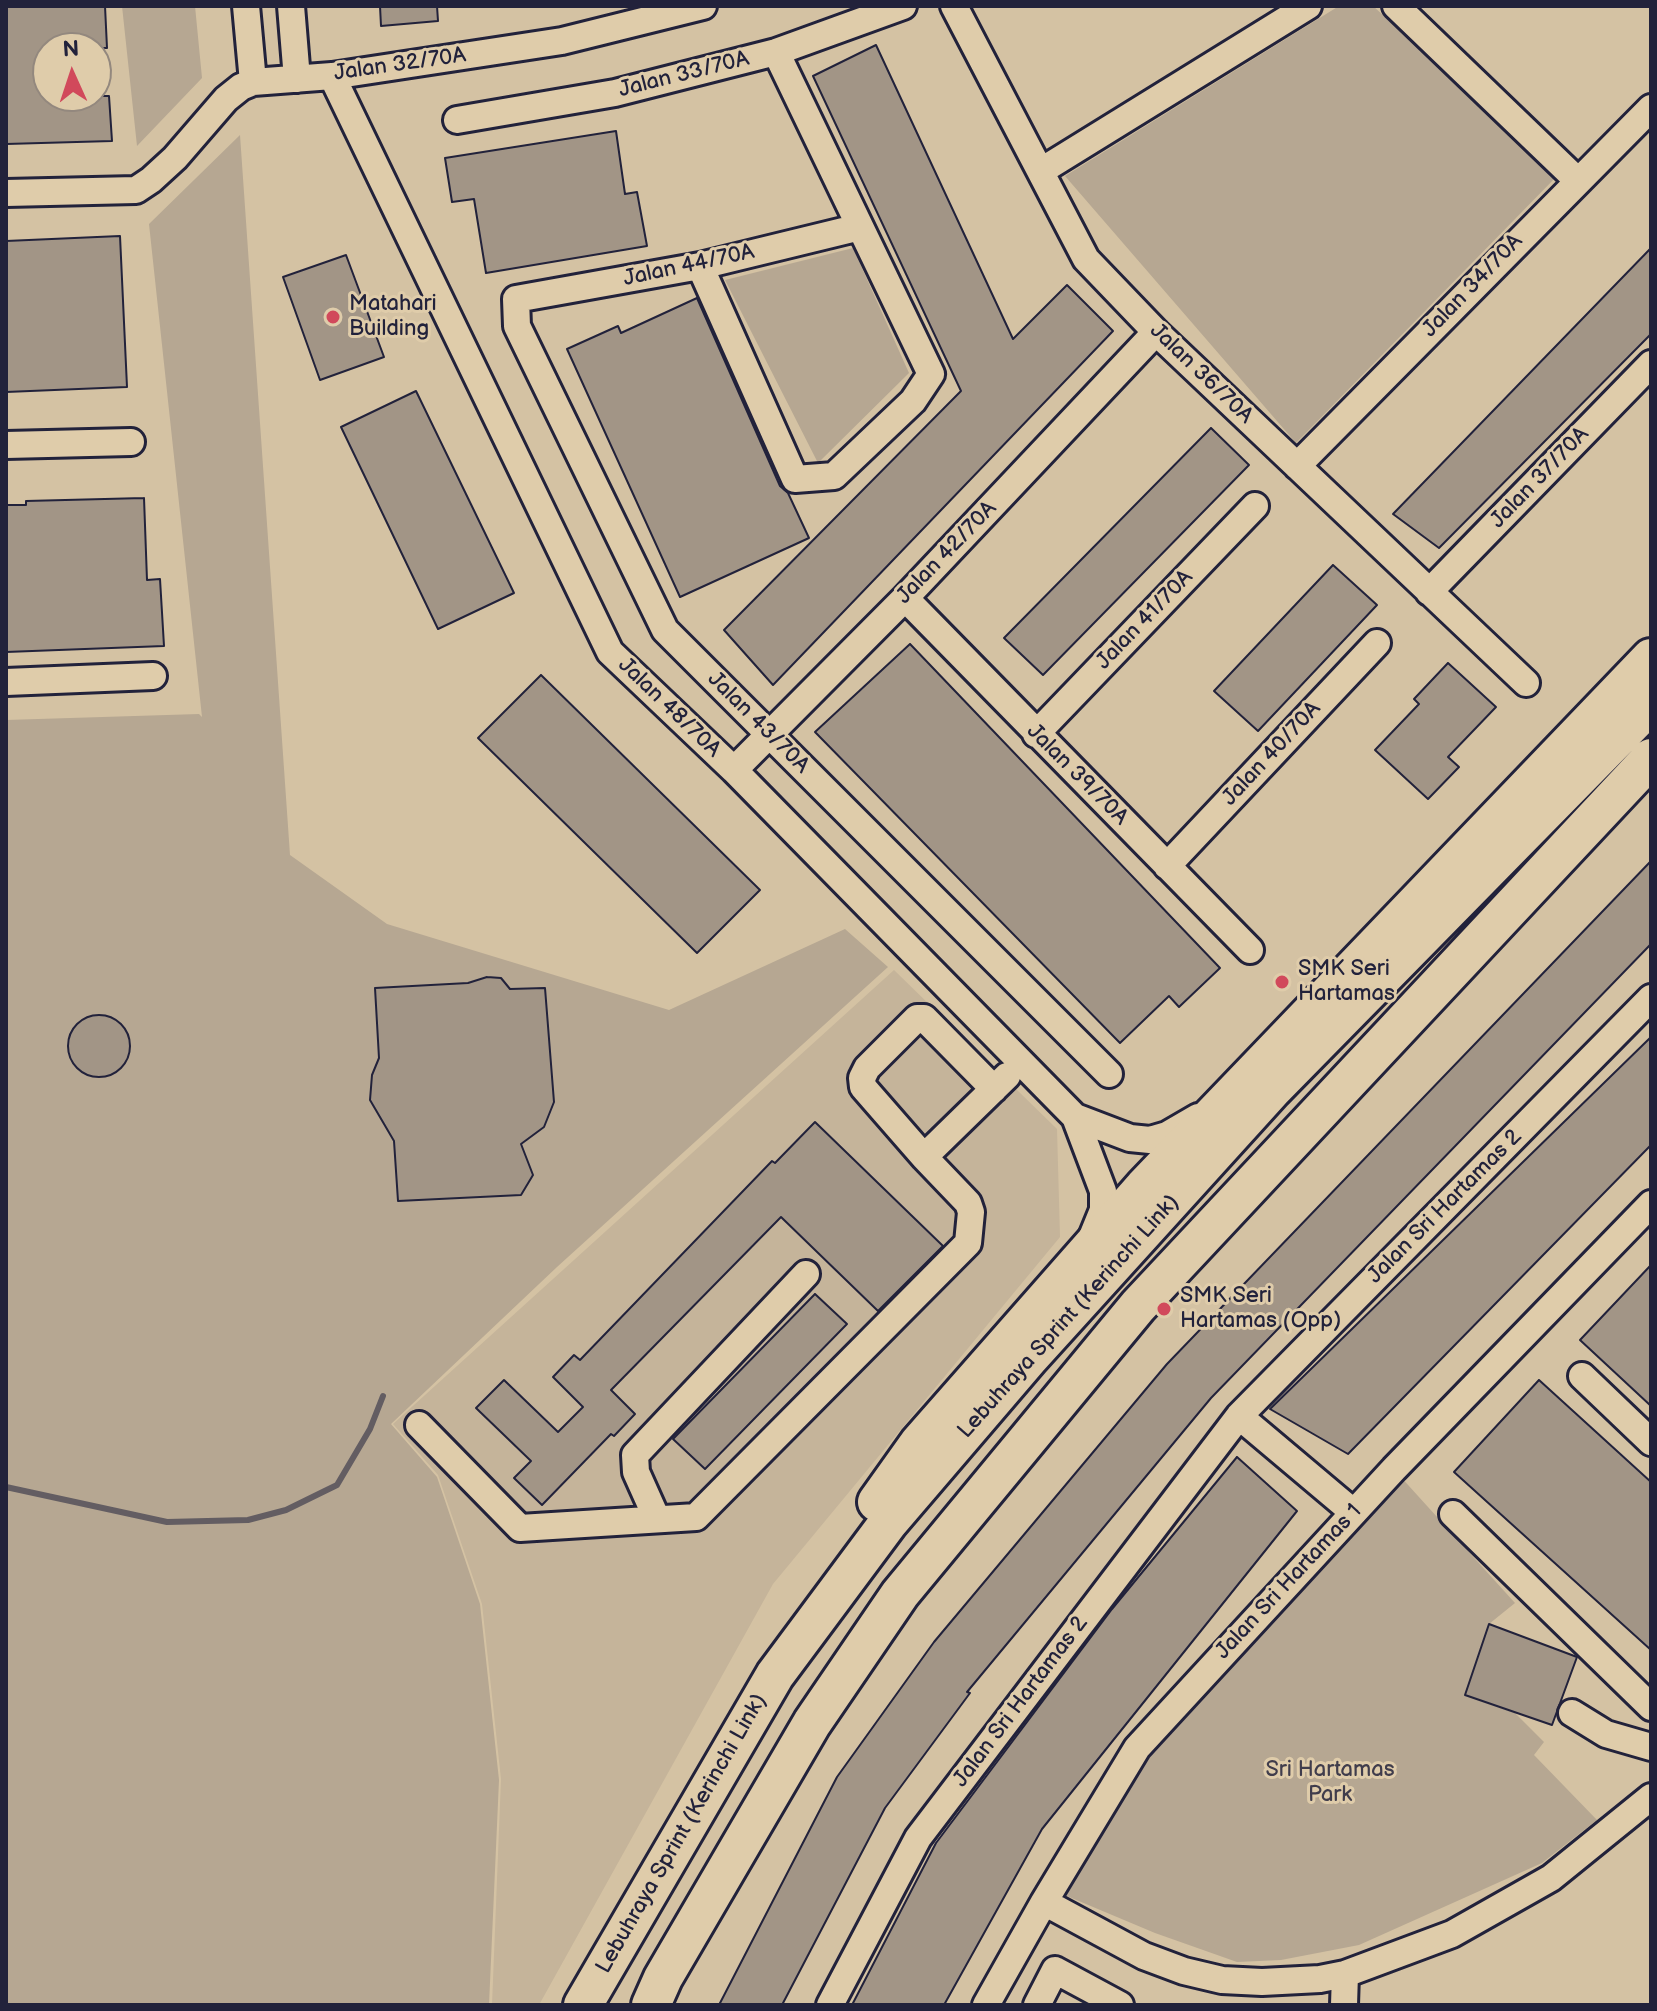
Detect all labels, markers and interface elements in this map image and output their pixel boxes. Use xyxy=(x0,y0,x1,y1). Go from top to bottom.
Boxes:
north arrow xyxy=(32,32,112,112)
text: N xyxy=(62,36,80,63)
street label: Jalan 32/70A xyxy=(332,43,468,87)
street label: Jalan 33/70A xyxy=(616,46,752,104)
street label: Jalan 34/70A xyxy=(1417,229,1529,343)
street label: Jalan 44/70A xyxy=(621,239,757,293)
place label: Matahari Building xyxy=(349,291,437,342)
marker: Matahari Building xyxy=(324,308,342,326)
street label: Jalan 36/70A xyxy=(1144,318,1258,430)
street label: Jalan 37/70A xyxy=(1485,422,1595,534)
street label: Jalan 42/70A xyxy=(891,496,1003,610)
street label: Jalan 41/70A xyxy=(1091,565,1199,675)
street label: Jalan 48/70A xyxy=(612,653,726,763)
street label: Jalan 43/70A xyxy=(702,667,814,779)
street label: Jalan 40/70A xyxy=(1217,697,1327,811)
street label: Jalan 39/70A xyxy=(1021,719,1133,831)
place label: SMK Seri Hartamas xyxy=(1298,956,1395,1008)
marker: SMK Seri Hartamas xyxy=(1273,973,1291,991)
street label: Jalan Sri Hartamas 2 xyxy=(1362,1124,1528,1290)
street label: Lebuhraya Sprint (Kerinchi Link) xyxy=(953,1190,1185,1444)
place label: SMK Seri Hartamas (Opp) xyxy=(1180,1283,1341,1334)
marker: SMK Seri Hartamas (Opp) xyxy=(1155,1300,1173,1318)
street label: Jalan Sri Hartamas 1 xyxy=(1210,1499,1368,1665)
street label: Jalan Sri Hartamas 2 xyxy=(948,1611,1094,1793)
street label: Lebuhraya Sprint (Kerinchi Link) xyxy=(591,1690,773,1978)
park label: Sri Hartamas Park xyxy=(1265,1757,1395,1808)

